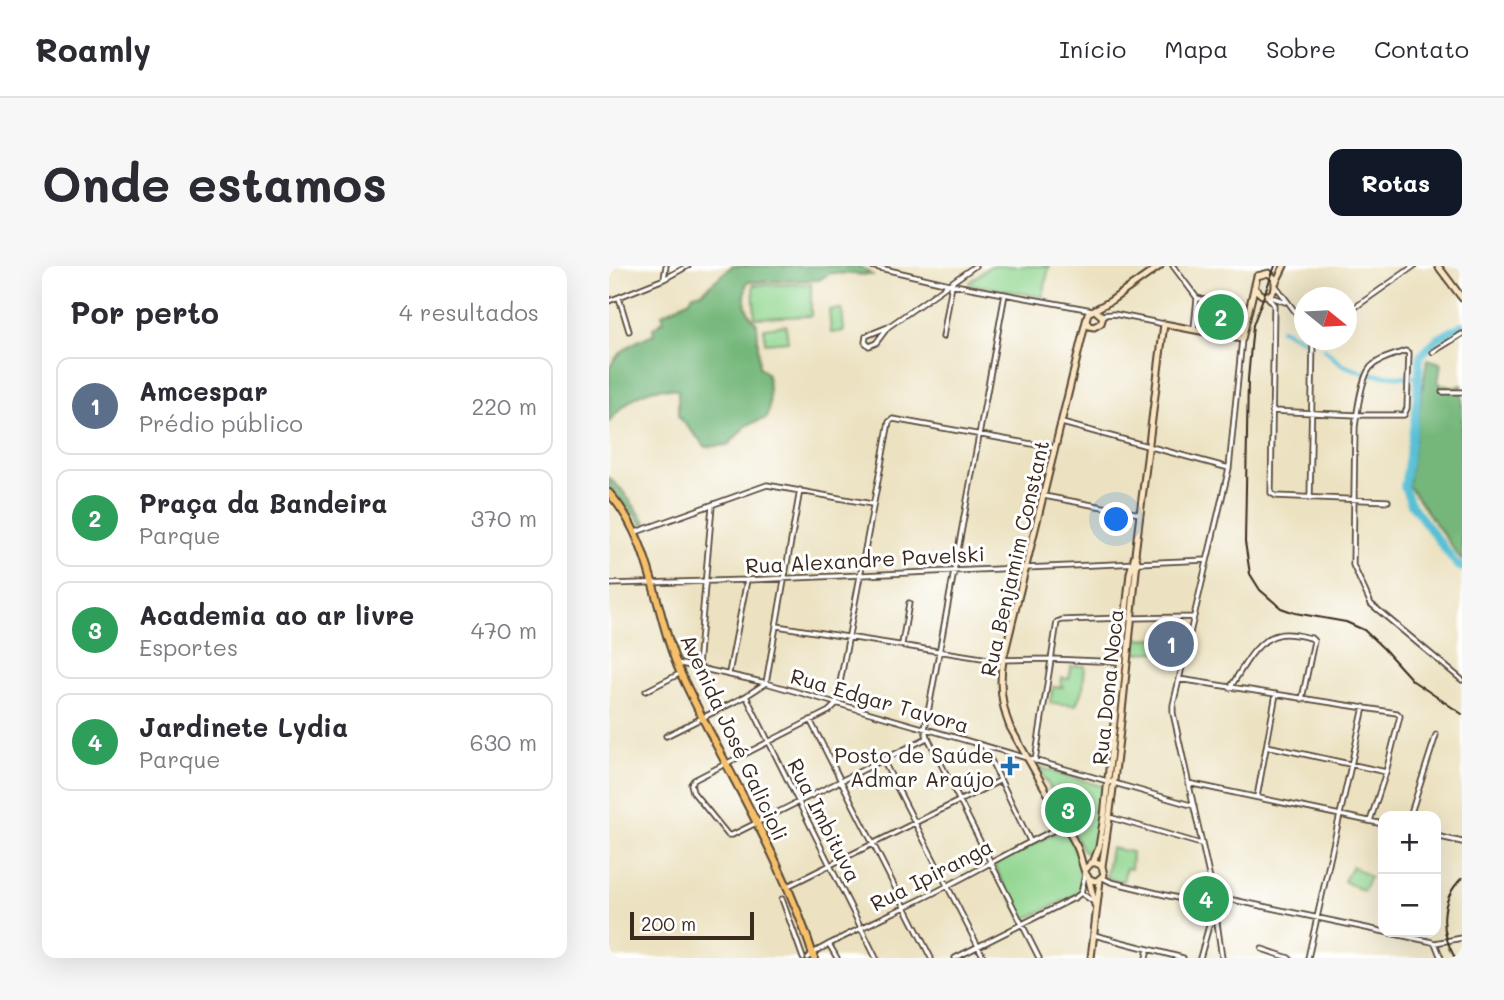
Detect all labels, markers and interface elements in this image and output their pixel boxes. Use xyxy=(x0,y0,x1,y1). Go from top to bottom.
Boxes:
text: Roamly xyxy=(35,27,151,70)
text: Início xyxy=(1059,33,1126,64)
text: Mapa xyxy=(1164,33,1228,64)
text: Sobre xyxy=(1266,33,1336,64)
text: Contato xyxy=(1374,33,1469,64)
button: Rotas xyxy=(1329,149,1462,216)
text: Onde estamos xyxy=(42,151,387,214)
north arrow xyxy=(1294,287,1357,350)
pin: 2 xyxy=(1198,291,1244,343)
text: Por perto xyxy=(70,292,219,332)
text: 4 resultados xyxy=(399,297,539,327)
text: Amcespar xyxy=(139,374,268,408)
text: 1 xyxy=(90,391,100,421)
text: 220 m xyxy=(471,391,537,421)
text: Prédio público xyxy=(139,408,303,438)
street label: Rua Benjamim Constant xyxy=(974,437,1054,679)
text: Praça da Bandeira xyxy=(139,486,388,520)
your location xyxy=(1099,502,1133,536)
text: 2 xyxy=(89,503,101,533)
text: 370 m xyxy=(471,503,537,533)
text: Parque xyxy=(139,520,221,550)
street label: Rua Alexandre Pavelski xyxy=(745,539,985,579)
text: Academia ao ar livre xyxy=(139,598,414,632)
street label: Rua Dona Noca xyxy=(1085,608,1129,766)
text: 3 xyxy=(88,615,102,645)
text: 470 m xyxy=(471,615,537,645)
pin: 1 xyxy=(1148,618,1194,670)
street label: Avenida José Galicioli xyxy=(675,629,795,845)
text: Esportes xyxy=(139,632,238,662)
street label: Rua Edgar Tavora xyxy=(788,662,972,738)
text: Jardinete Lydia xyxy=(139,710,348,744)
text: 4 xyxy=(88,727,102,757)
text: 630 m xyxy=(470,727,537,757)
place label: Posto de Saúde Admar Araújo xyxy=(834,741,994,792)
text: Parque xyxy=(139,744,221,774)
street label: Rua Imbituva xyxy=(782,754,868,886)
marker: Posto de Saúde Admar Araújo xyxy=(1000,756,1020,776)
pin: 3 xyxy=(1045,784,1091,836)
map controls xyxy=(1378,811,1441,937)
button: + xyxy=(1378,811,1441,874)
street label: Rua Ipiranga xyxy=(865,832,997,916)
pin: 4 xyxy=(1183,873,1229,925)
button: − xyxy=(1378,874,1441,937)
scale bar xyxy=(630,909,754,941)
text: 200 m xyxy=(641,911,696,936)

